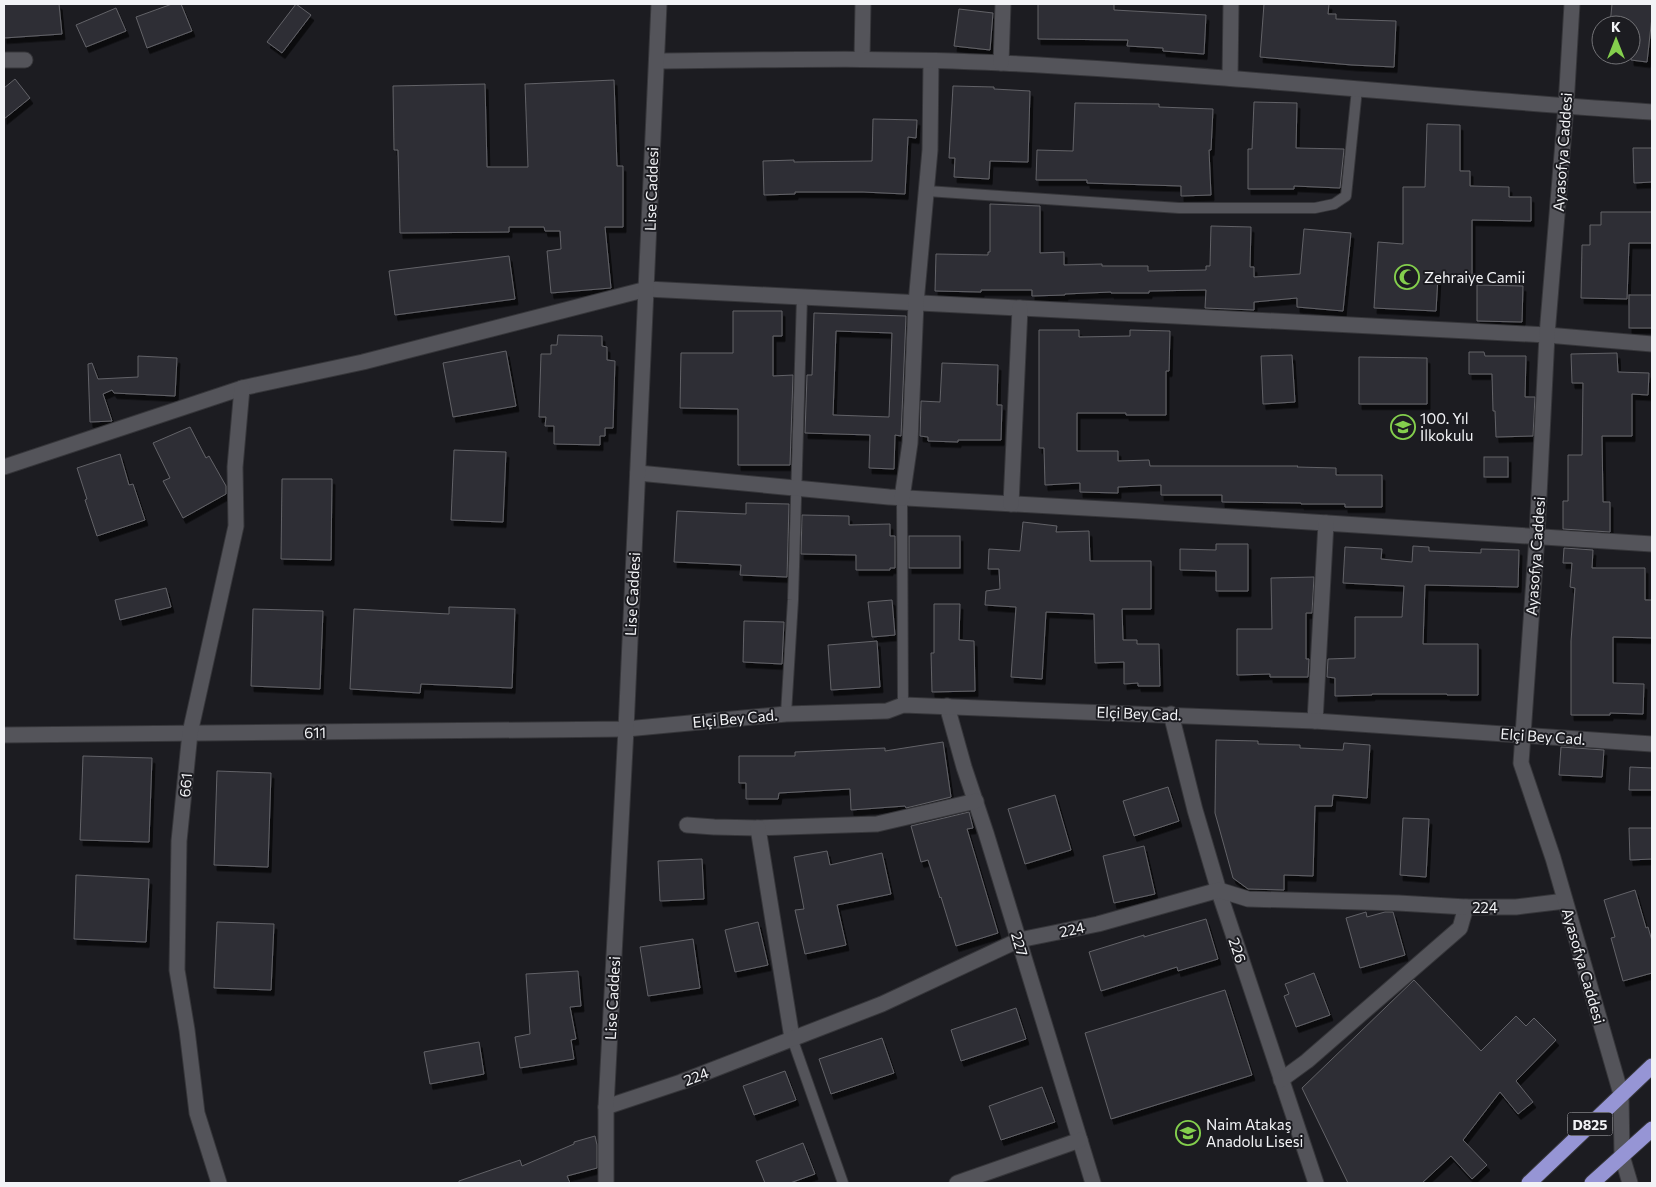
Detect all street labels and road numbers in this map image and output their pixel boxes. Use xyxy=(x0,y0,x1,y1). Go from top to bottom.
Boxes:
street label: Ayasofya Caddesi xyxy=(1549,92,1575,212)
street label: Lise Caddesi xyxy=(641,147,661,231)
street label: Ayasofya Caddesi xyxy=(1522,496,1548,616)
street label: Lise Caddesi xyxy=(621,552,643,636)
street label: Elçi Bey Cad. xyxy=(1096,703,1182,723)
street label: Elçi Bey Cad. xyxy=(692,705,778,731)
street label: 611 xyxy=(304,723,326,741)
street label: Elçi Bey Cad. xyxy=(1500,724,1586,748)
street label: 661 xyxy=(175,772,195,798)
street label: 224 xyxy=(1472,898,1498,916)
street label: Ayasofya Caddesi xyxy=(1559,906,1609,1026)
street label: 224 xyxy=(1058,918,1086,940)
street label: 227 xyxy=(1008,930,1032,958)
street label: 226 xyxy=(1225,935,1251,965)
street label: Lise Caddesi xyxy=(601,956,623,1040)
street label: 224 xyxy=(681,1063,711,1089)
road number: D825 xyxy=(1568,1112,1612,1136)

